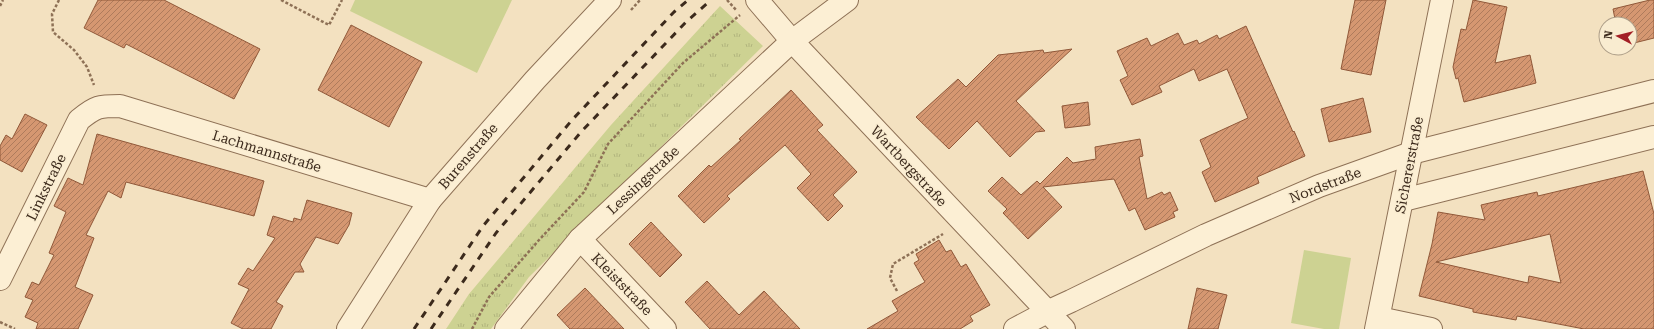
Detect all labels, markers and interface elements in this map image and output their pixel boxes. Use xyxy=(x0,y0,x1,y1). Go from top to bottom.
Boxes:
north arrow xyxy=(1598,16,1638,56)
text: N xyxy=(1602,29,1616,40)
street label: Sichererstraße xyxy=(1392,115,1426,215)
street label: Burenstraße xyxy=(435,120,501,192)
street label: Wartbergstraße xyxy=(868,122,951,210)
street label: Lachmannstraße xyxy=(211,127,324,175)
street label: Lessingstraße xyxy=(604,142,683,217)
street label: Linkstraße xyxy=(23,151,69,223)
street label: Nordstraße xyxy=(1287,164,1364,206)
street label: Kleiststraße xyxy=(588,250,656,319)

